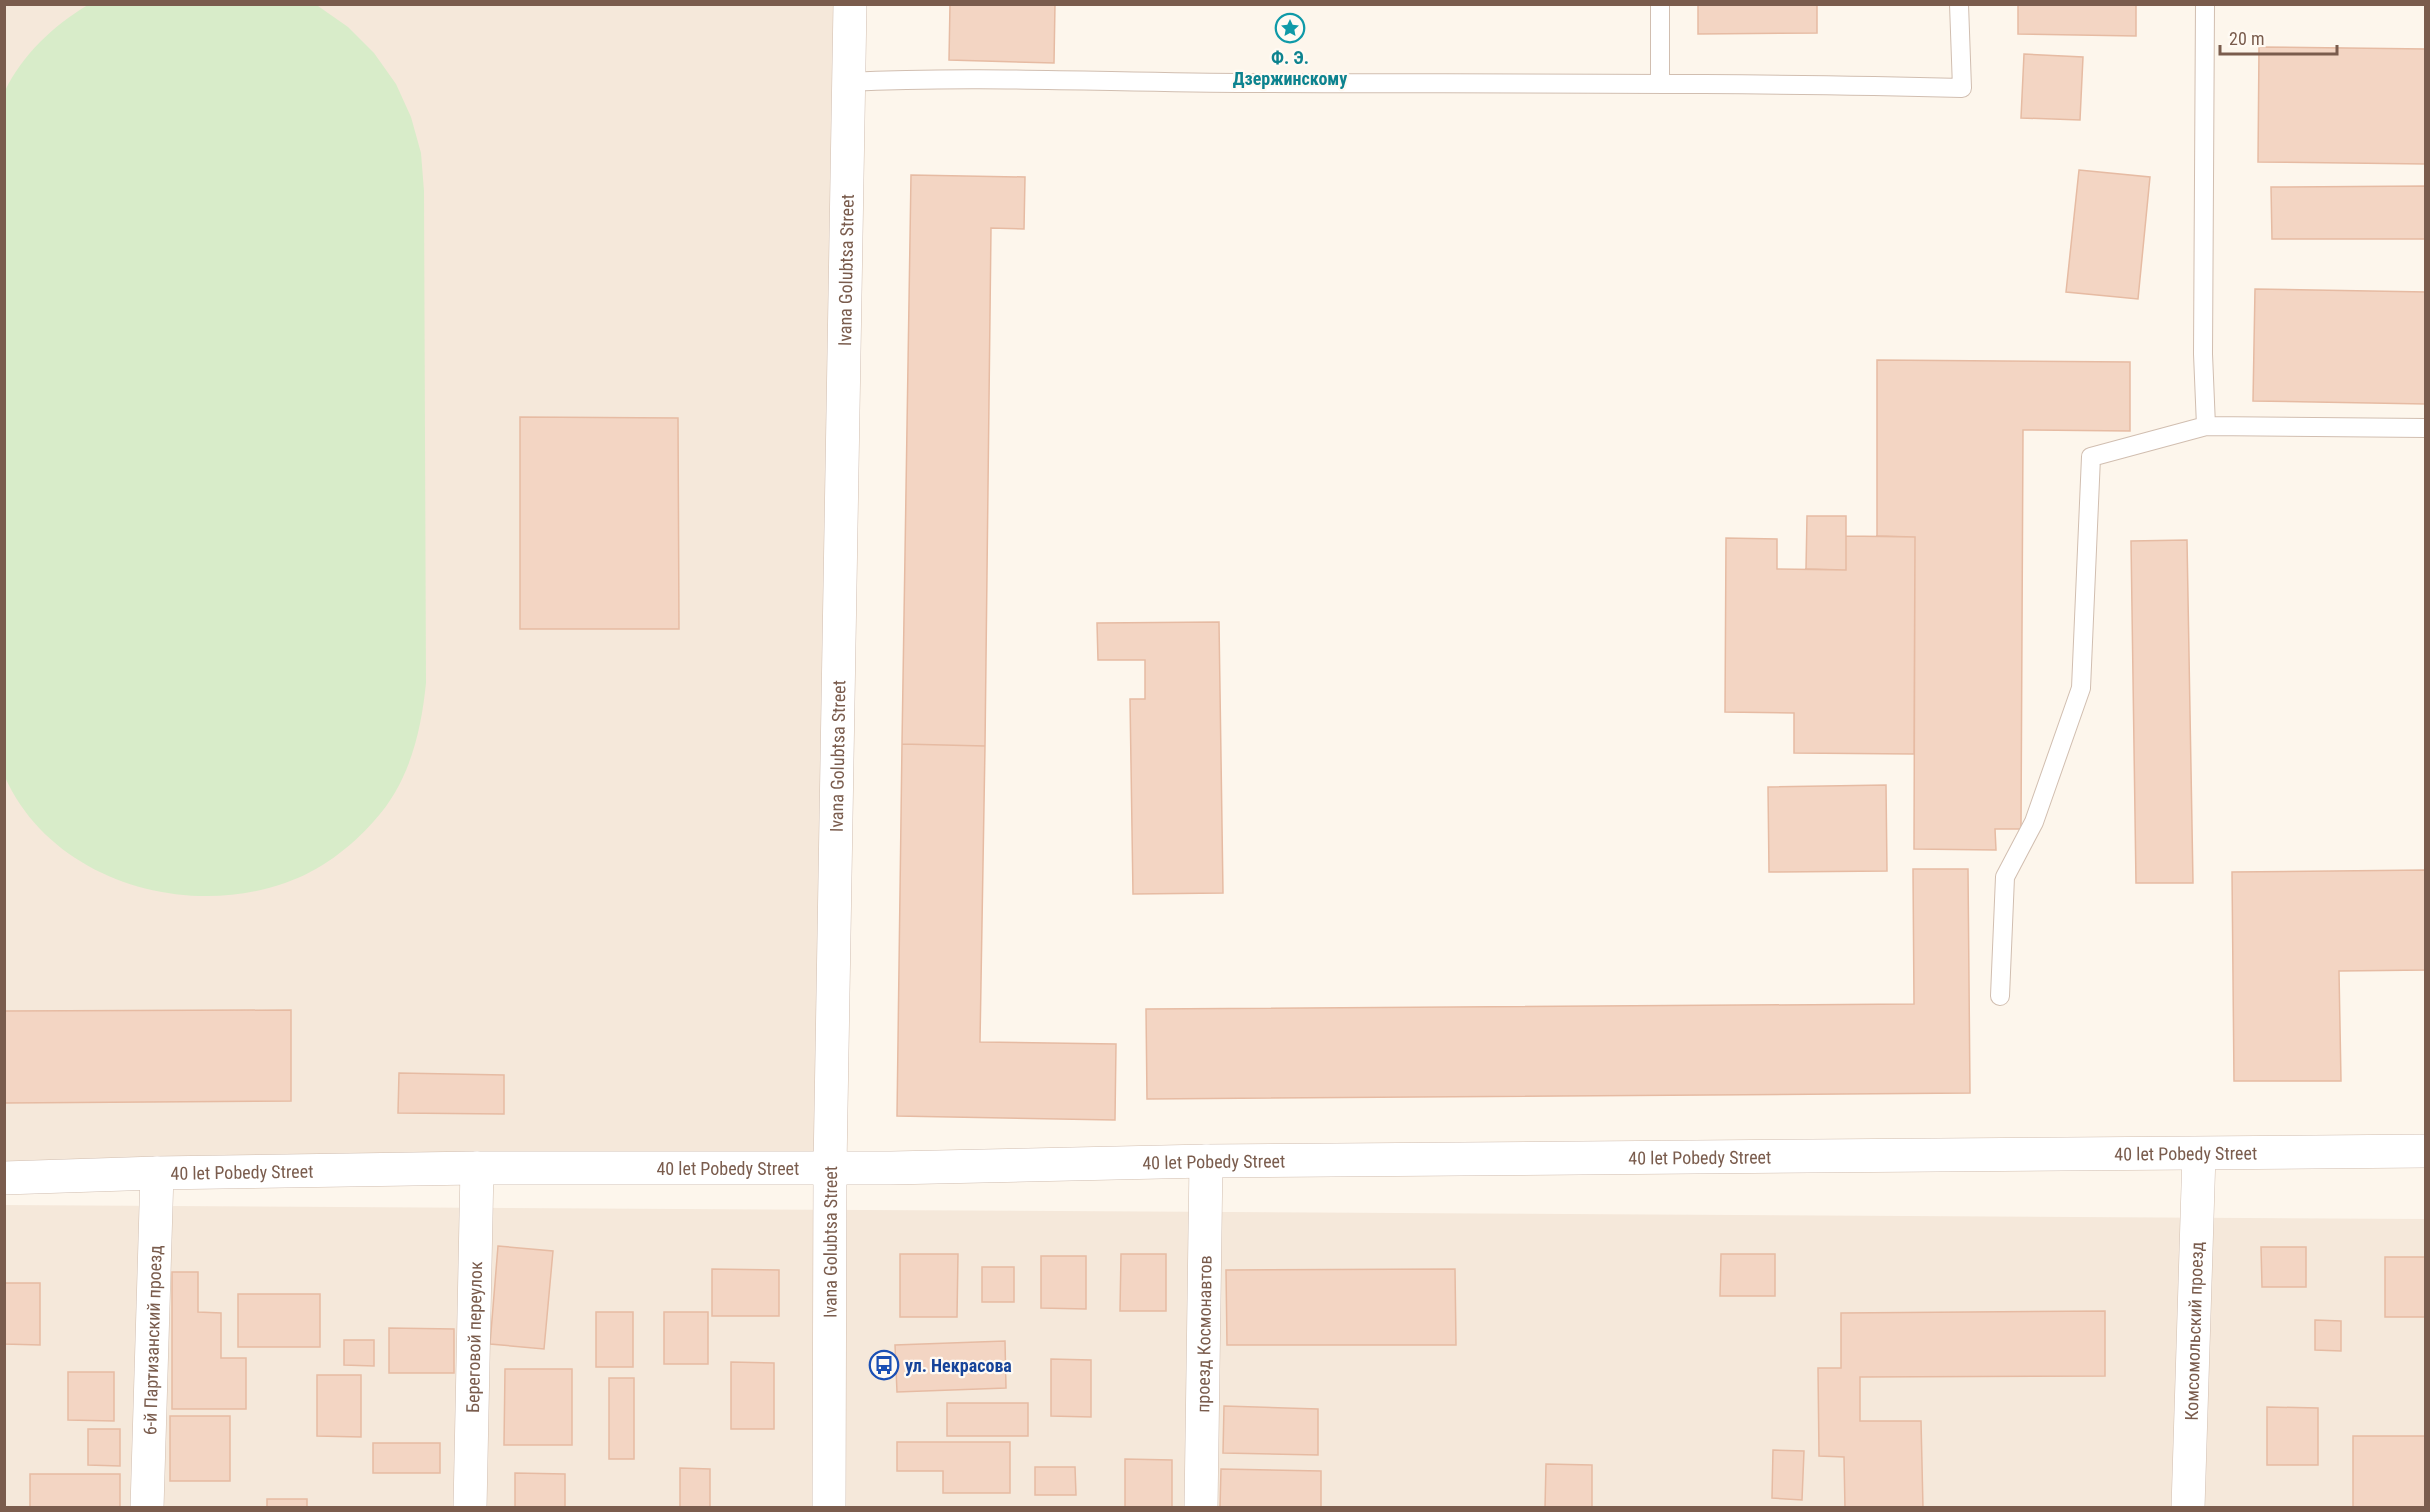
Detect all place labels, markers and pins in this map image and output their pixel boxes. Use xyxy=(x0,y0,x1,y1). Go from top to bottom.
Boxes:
place icon: Ф. Э. Дзержинскому xyxy=(1274,12,1306,44)
place label: Ф. Э. Дзержинскому xyxy=(1233,47,1347,89)
bus stop icon: ул. Некрасова xyxy=(868,1349,900,1381)
place label: ул. Некрасова xyxy=(905,1355,1012,1376)

